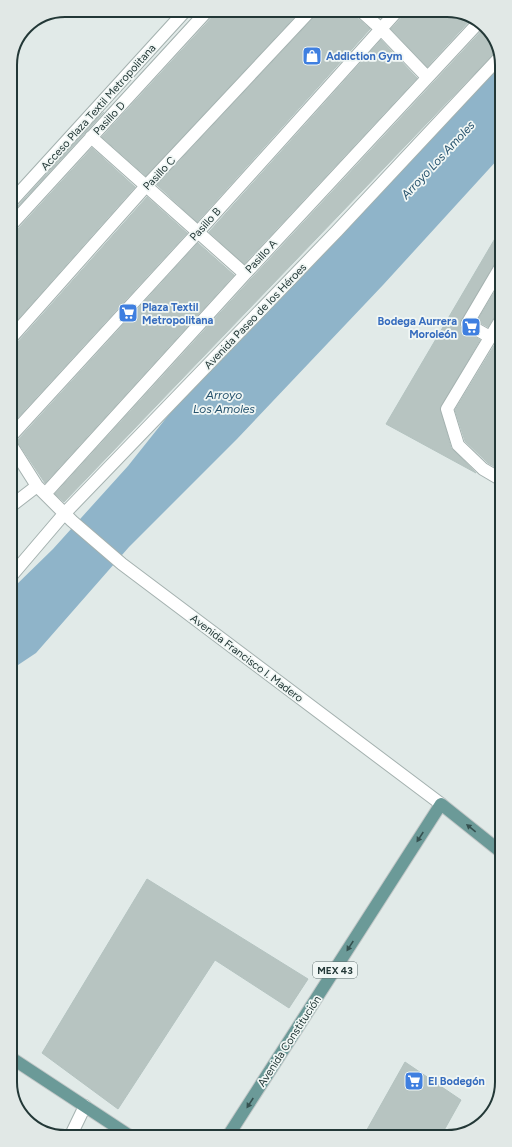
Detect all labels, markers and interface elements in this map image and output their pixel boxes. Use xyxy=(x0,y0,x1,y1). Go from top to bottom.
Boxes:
street label: Acceso Plaza Textil Metropolitana xyxy=(38,42,158,173)
shop icon: Addiction Gym xyxy=(301,45,323,67)
place label: Addiction Gym xyxy=(326,50,403,63)
street label: Pasillo D xyxy=(91,99,128,138)
water label: Arroyo Los Amoles xyxy=(398,118,478,203)
street label: Pasillo C xyxy=(140,154,178,193)
street label: Pasillo B xyxy=(187,205,224,244)
street label: Pasillo A xyxy=(243,237,280,276)
street label: Avenida Paseo de los Héroes xyxy=(201,261,309,372)
place label: Plaza Textil Metropolitana xyxy=(142,301,214,327)
supermarket icon: Plaza Textil Metropolitana xyxy=(117,302,139,324)
place label: Bodega Aurrera Moroleón xyxy=(378,315,457,341)
supermarket icon: Bodega Aurrera Moroleón xyxy=(460,316,482,338)
water label: Arroyo Los Amoles xyxy=(193,388,255,416)
street label: Avenida Francisco I. Madero xyxy=(188,612,306,705)
one-way arrow xyxy=(466,824,477,832)
one-way arrow xyxy=(416,832,424,842)
one-way arrow xyxy=(346,941,354,951)
road number: MEX 43 xyxy=(313,962,357,978)
street label: Avenida Constitución xyxy=(255,993,324,1089)
supermarket icon: El Bodegón xyxy=(403,1070,425,1092)
place label: El Bodegón xyxy=(428,1075,485,1088)
one-way arrow xyxy=(246,1097,253,1109)

